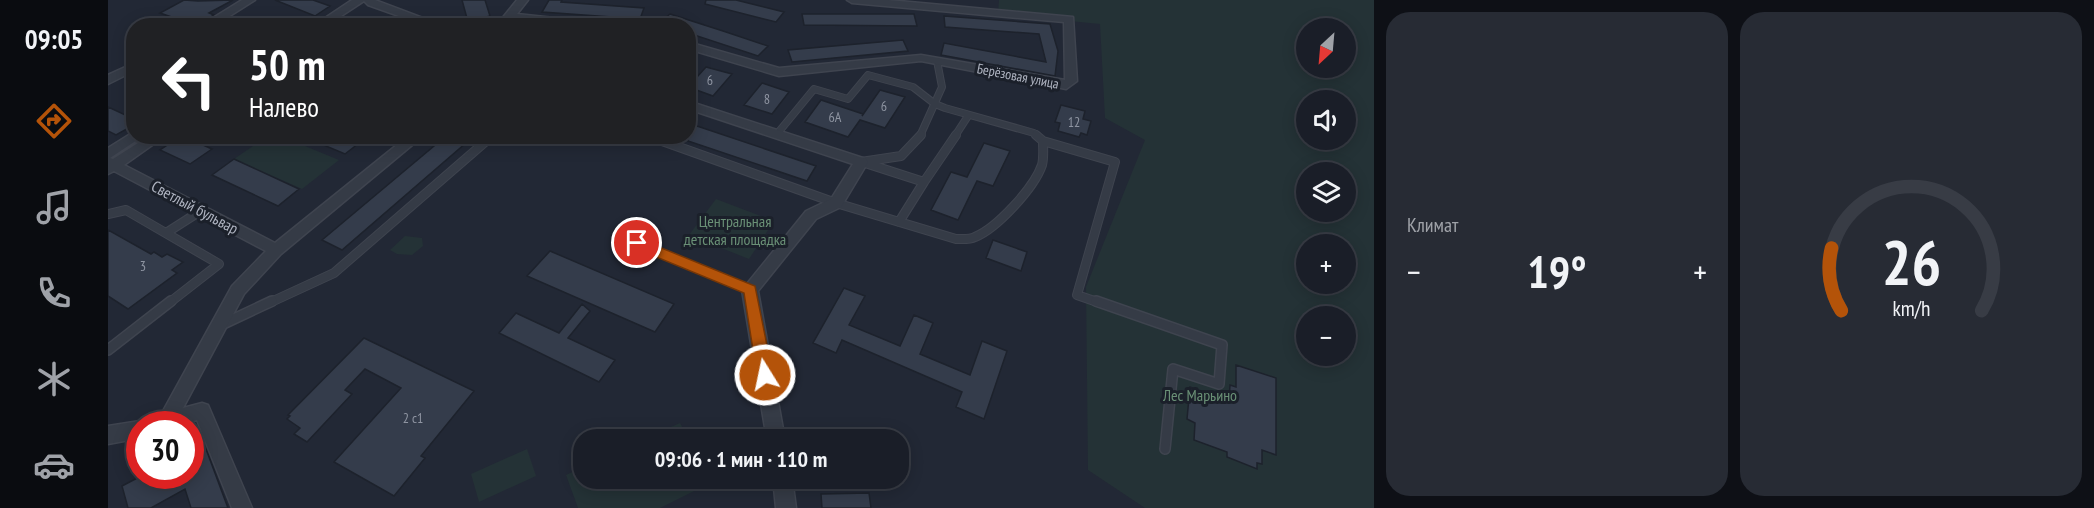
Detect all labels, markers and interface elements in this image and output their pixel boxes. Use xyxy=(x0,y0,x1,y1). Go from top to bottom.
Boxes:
north arrow xyxy=(1296,18,1356,78)
map controls xyxy=(1296,18,1356,366)
text: 09:05 xyxy=(25,22,83,56)
text: 50 m xyxy=(249,37,326,92)
icon: left xyxy=(150,42,228,120)
street label: Берёзовая улица xyxy=(975,59,1061,93)
house number: 6 xyxy=(707,71,713,89)
text: Налево xyxy=(249,90,319,124)
house number: 8 xyxy=(764,90,770,108)
button: sound xyxy=(1296,90,1356,150)
house number: 6 xyxy=(881,97,887,115)
icon: directions xyxy=(33,100,75,142)
house number: 6А xyxy=(829,108,842,126)
house number: 12 xyxy=(1068,113,1080,131)
button: layers xyxy=(1296,162,1356,222)
street label: Светлый бульвар xyxy=(148,176,242,238)
icon: music xyxy=(33,186,75,228)
park label: Центральная детская площадка xyxy=(684,211,786,249)
text: Климат xyxy=(1407,212,1458,238)
pin xyxy=(611,217,662,268)
text: 26 xyxy=(1881,221,1941,302)
icon: arrive xyxy=(620,226,653,259)
button: + xyxy=(1296,234,1356,294)
text: 19° xyxy=(1527,242,1587,300)
text: − xyxy=(1407,250,1421,293)
text: + xyxy=(1693,250,1707,293)
house number: 3 xyxy=(140,257,146,275)
icon: phone xyxy=(33,272,75,314)
text: km/h xyxy=(1892,294,1930,322)
button: − xyxy=(1296,306,1356,366)
position arrow xyxy=(733,343,797,407)
icon: climate xyxy=(33,358,75,400)
park label: Лес Марьино xyxy=(1162,385,1237,405)
house number: 2 с1 xyxy=(403,409,423,427)
speed limit sign: 30 xyxy=(126,411,204,489)
icon: car xyxy=(33,444,75,486)
text: 09:06 · 1 мин · 110 m xyxy=(655,445,827,473)

